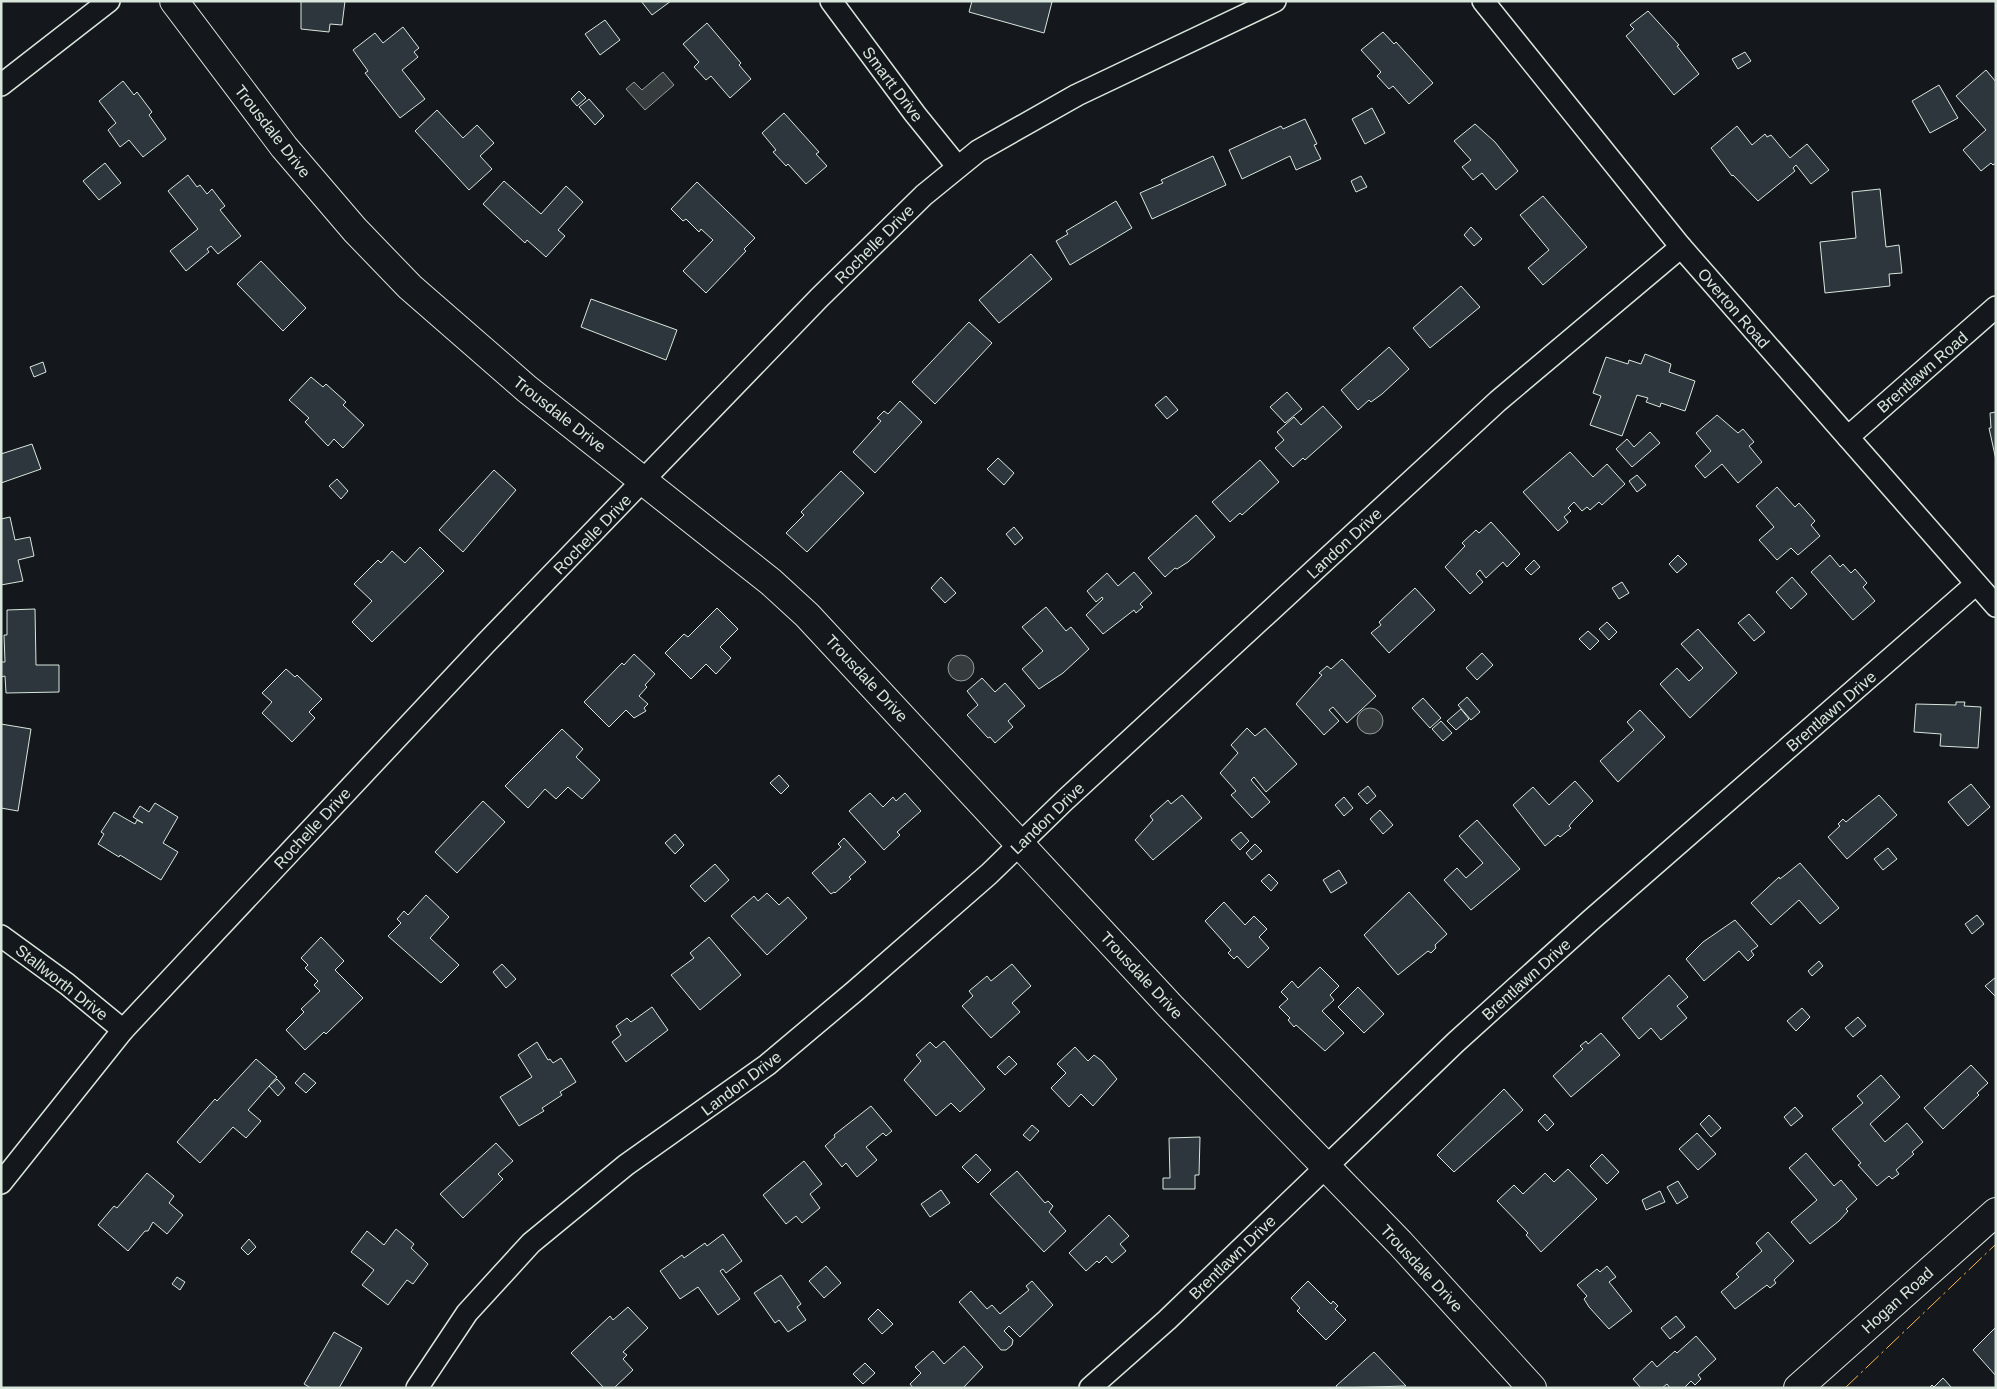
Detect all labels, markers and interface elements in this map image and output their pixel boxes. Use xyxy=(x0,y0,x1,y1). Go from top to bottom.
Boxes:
street label: Smartt Drive xyxy=(859,44,926,125)
street label: Trousdale Drive xyxy=(231,82,314,181)
street label: Rochelle Drive xyxy=(832,201,917,287)
street label: Overton Road xyxy=(1695,265,1773,351)
street label: Brentlawn Road xyxy=(1874,329,1971,416)
street label: Trousdale Drive xyxy=(510,373,609,456)
street label: Rochelle Drive xyxy=(550,491,635,578)
street label: Landon Drive xyxy=(1304,505,1385,582)
street label: Trousdale Drive xyxy=(822,631,911,725)
street label: Brentlawn Drive xyxy=(1783,668,1880,755)
street label: Landon Drive xyxy=(1007,779,1088,858)
street label: Rochelle Drive xyxy=(271,784,354,872)
street label: Trousdale Drive xyxy=(1097,928,1186,1022)
street label: Brentlawn Drive xyxy=(1479,935,1574,1023)
street label: Stallworth Drive xyxy=(12,941,111,1024)
street label: Landon Drive xyxy=(698,1048,785,1119)
street label: Brentlawn Drive xyxy=(1186,1212,1279,1303)
street label: Trousdale Drive xyxy=(1377,1221,1466,1315)
street label: Hogan Road xyxy=(1858,1264,1936,1337)

